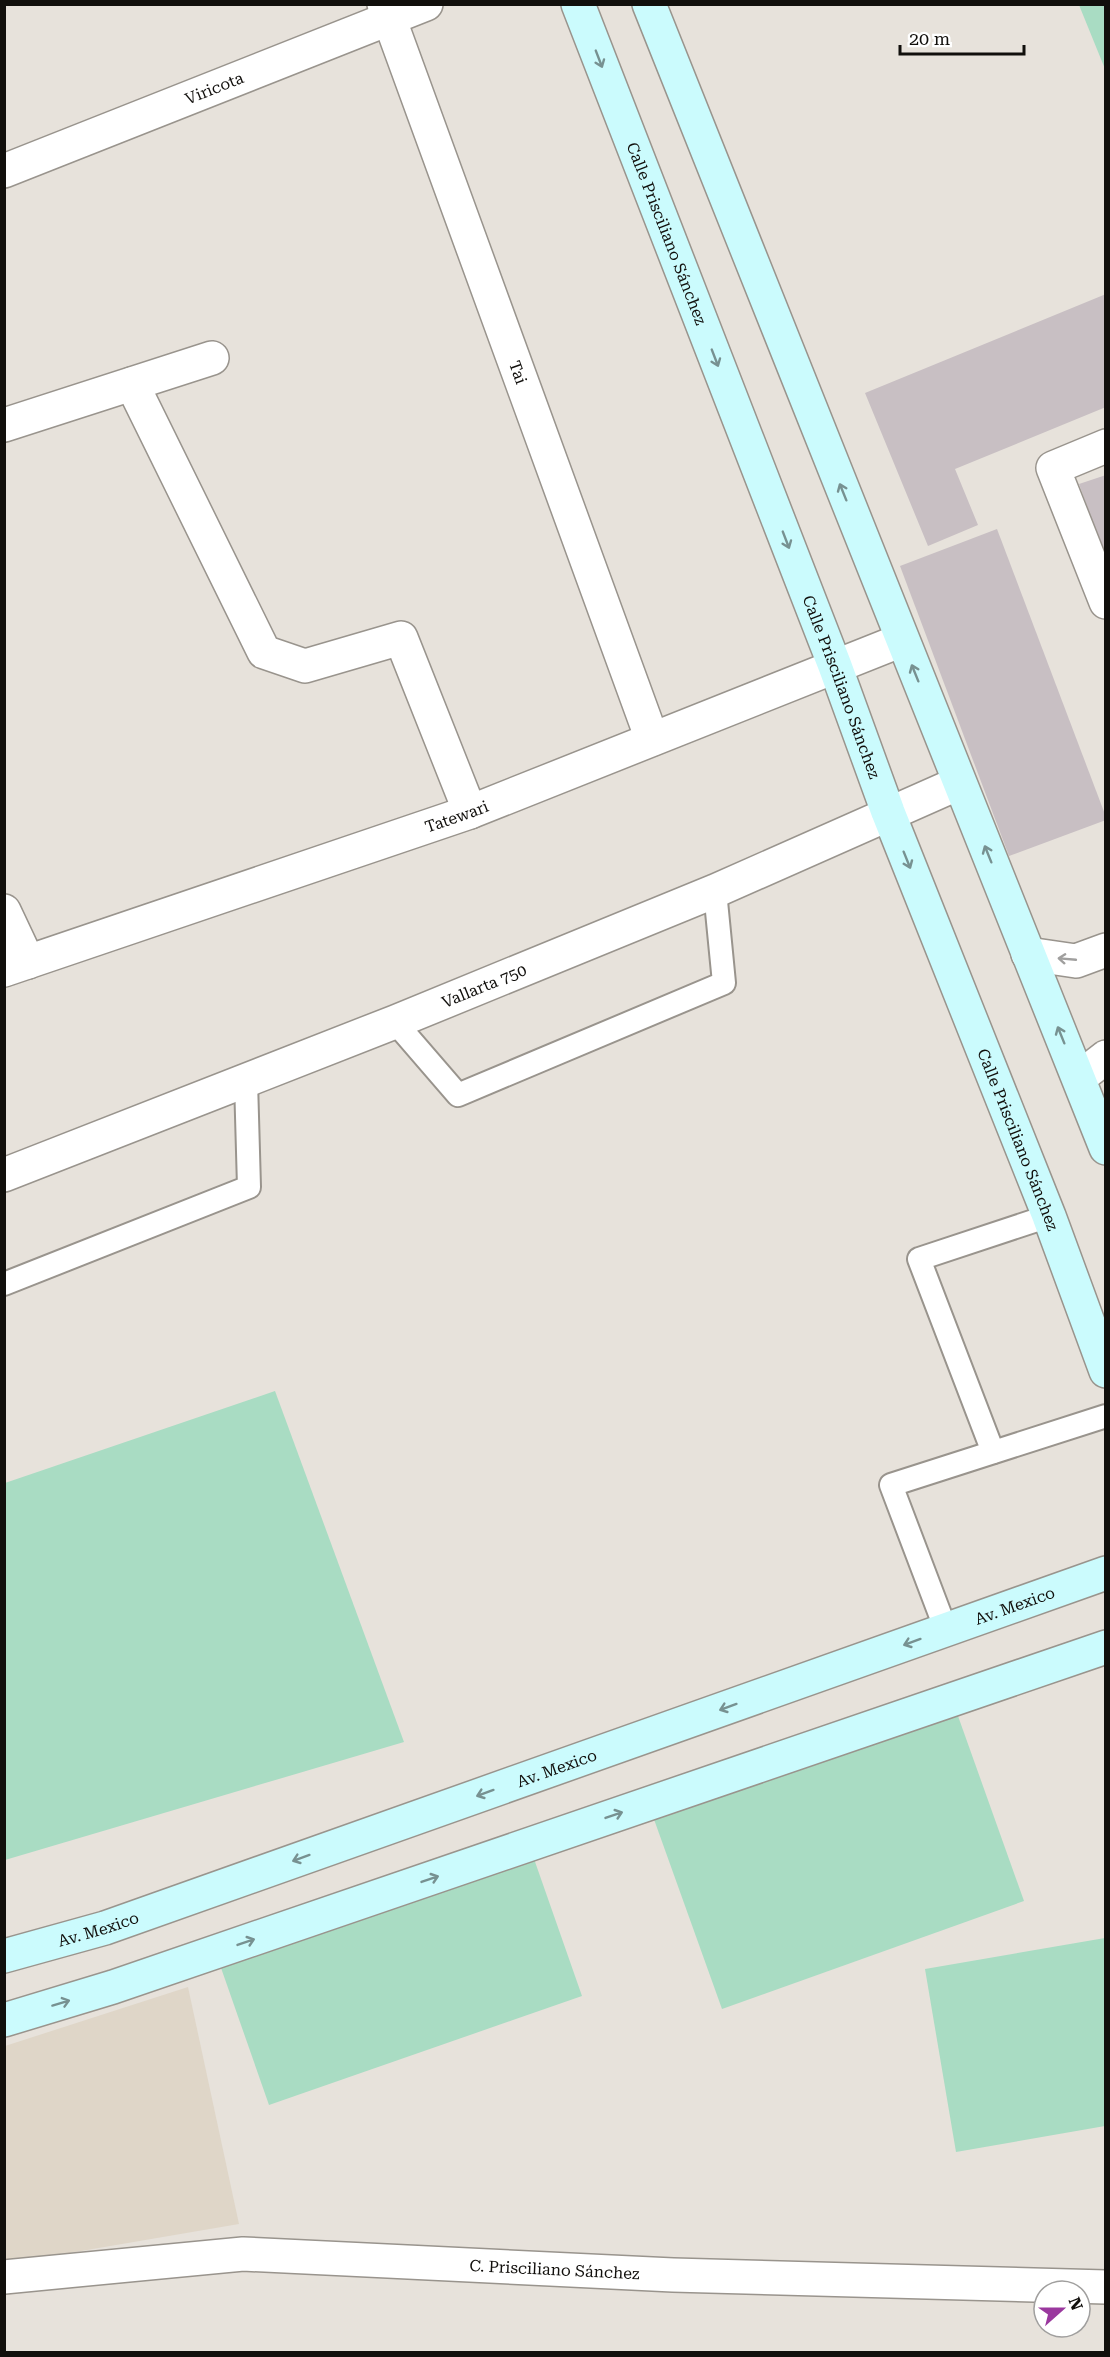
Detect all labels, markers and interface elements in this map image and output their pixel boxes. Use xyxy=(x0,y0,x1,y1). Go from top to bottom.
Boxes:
scale bar xyxy=(900,18,1024,56)
text: 20 m xyxy=(909,28,950,49)
one-way arrow xyxy=(594,49,605,68)
street label: Viricota xyxy=(182,68,247,108)
street label: Calle Prisciliano Sánchez xyxy=(623,140,711,328)
one-way arrow xyxy=(710,348,721,367)
street label: Tai xyxy=(505,358,531,387)
one-way arrow xyxy=(837,483,848,501)
one-way arrow xyxy=(781,530,792,549)
street label: Calle Prisciliano Sánchez xyxy=(798,593,884,782)
one-way arrow xyxy=(909,664,920,683)
street label: Tatewari xyxy=(423,797,491,837)
one-way arrow xyxy=(982,845,993,864)
one-way arrow xyxy=(902,850,913,868)
one-way arrow xyxy=(1058,953,1078,964)
street label: Vallarta 750 xyxy=(439,960,529,1012)
one-way arrow xyxy=(1055,1026,1066,1044)
street label: Calle Prisciliano Sánchez xyxy=(973,1046,1063,1234)
street label: Av. Mexico xyxy=(972,1583,1058,1629)
one-way arrow xyxy=(903,1637,922,1648)
one-way arrow xyxy=(719,1702,738,1713)
street label: Av. Mexico xyxy=(514,1745,600,1791)
one-way arrow xyxy=(476,1789,495,1800)
one-way arrow xyxy=(604,1809,623,1820)
one-way arrow xyxy=(292,1854,311,1865)
one-way arrow xyxy=(420,1872,439,1883)
street label: Av. Mexico xyxy=(56,1908,142,1951)
one-way arrow xyxy=(236,1936,255,1947)
one-way arrow xyxy=(51,1997,70,2008)
street label: C. Prisciliano Sánchez xyxy=(469,2256,640,2283)
north arrow xyxy=(1032,2279,1092,2339)
text: N xyxy=(1064,2295,1087,2313)

